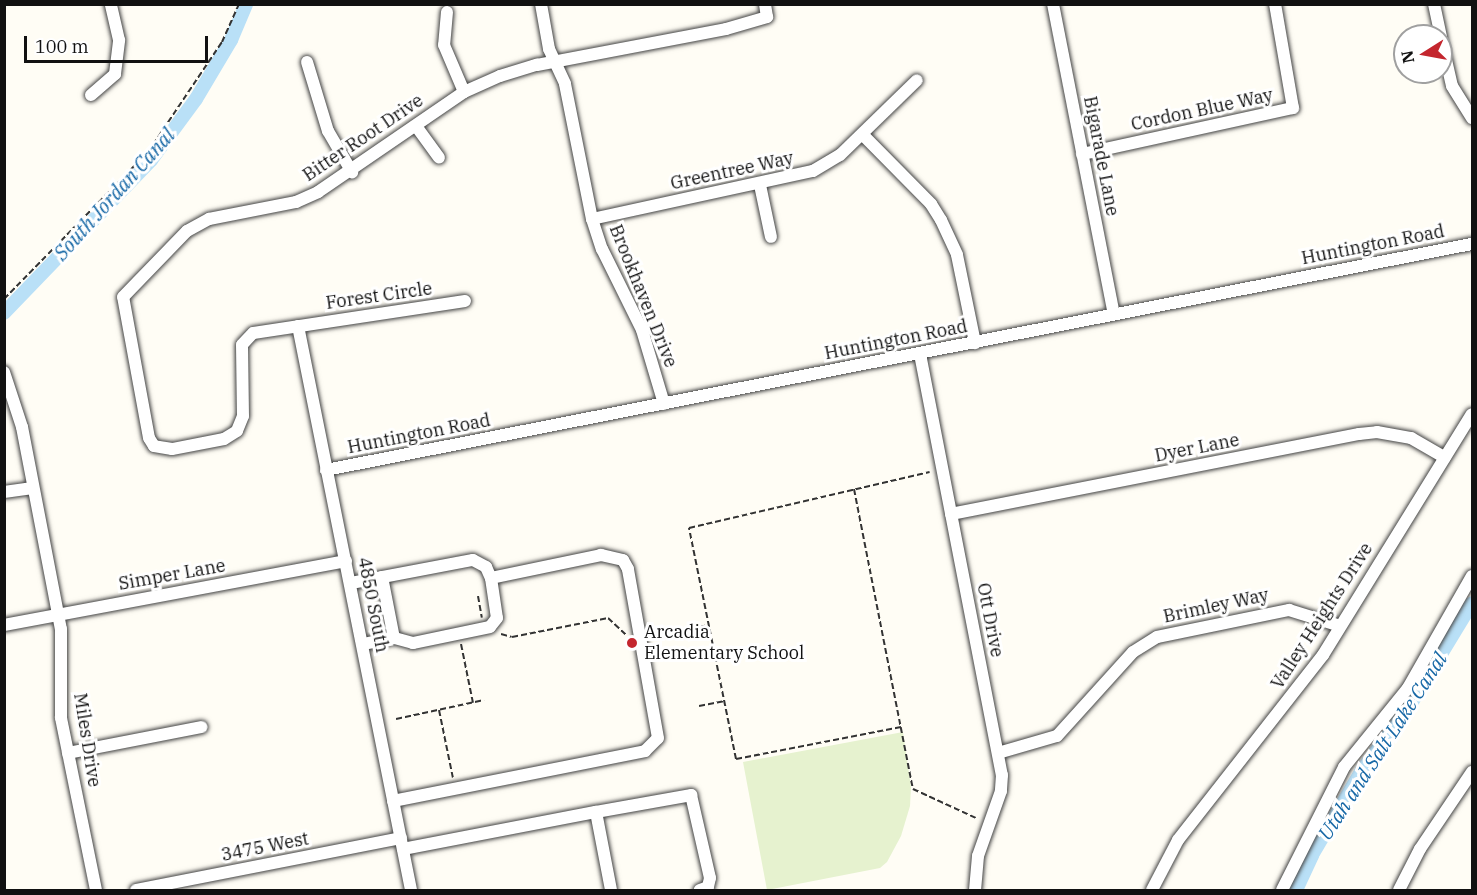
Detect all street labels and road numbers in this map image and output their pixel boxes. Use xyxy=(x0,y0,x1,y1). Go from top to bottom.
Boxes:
street label: Cordon Blue Way xyxy=(1129,84,1275,136)
street label: Bitter Root Drive xyxy=(299,90,427,186)
street label: Bigarade Lane xyxy=(1079,94,1123,218)
street label: Greentree Way xyxy=(669,147,795,195)
street label: Brookhaven Drive xyxy=(605,221,681,371)
street label: Huntington Road xyxy=(1300,221,1446,269)
street label: Forest Circle xyxy=(324,278,434,314)
street label: Huntington Road xyxy=(823,316,969,364)
street label: Huntington Road xyxy=(346,410,492,458)
street label: Dyer Lane xyxy=(1153,429,1241,467)
street label: Valley Heights Drive xyxy=(1267,539,1377,693)
street label: Simper Lane xyxy=(117,555,227,595)
street label: 4850 South xyxy=(353,555,393,655)
street label: Ott Drive xyxy=(972,581,1008,659)
street label: Brimley Way xyxy=(1161,584,1271,628)
street label: Miles Drive xyxy=(69,691,105,789)
street label: 3475 West xyxy=(219,828,311,866)

